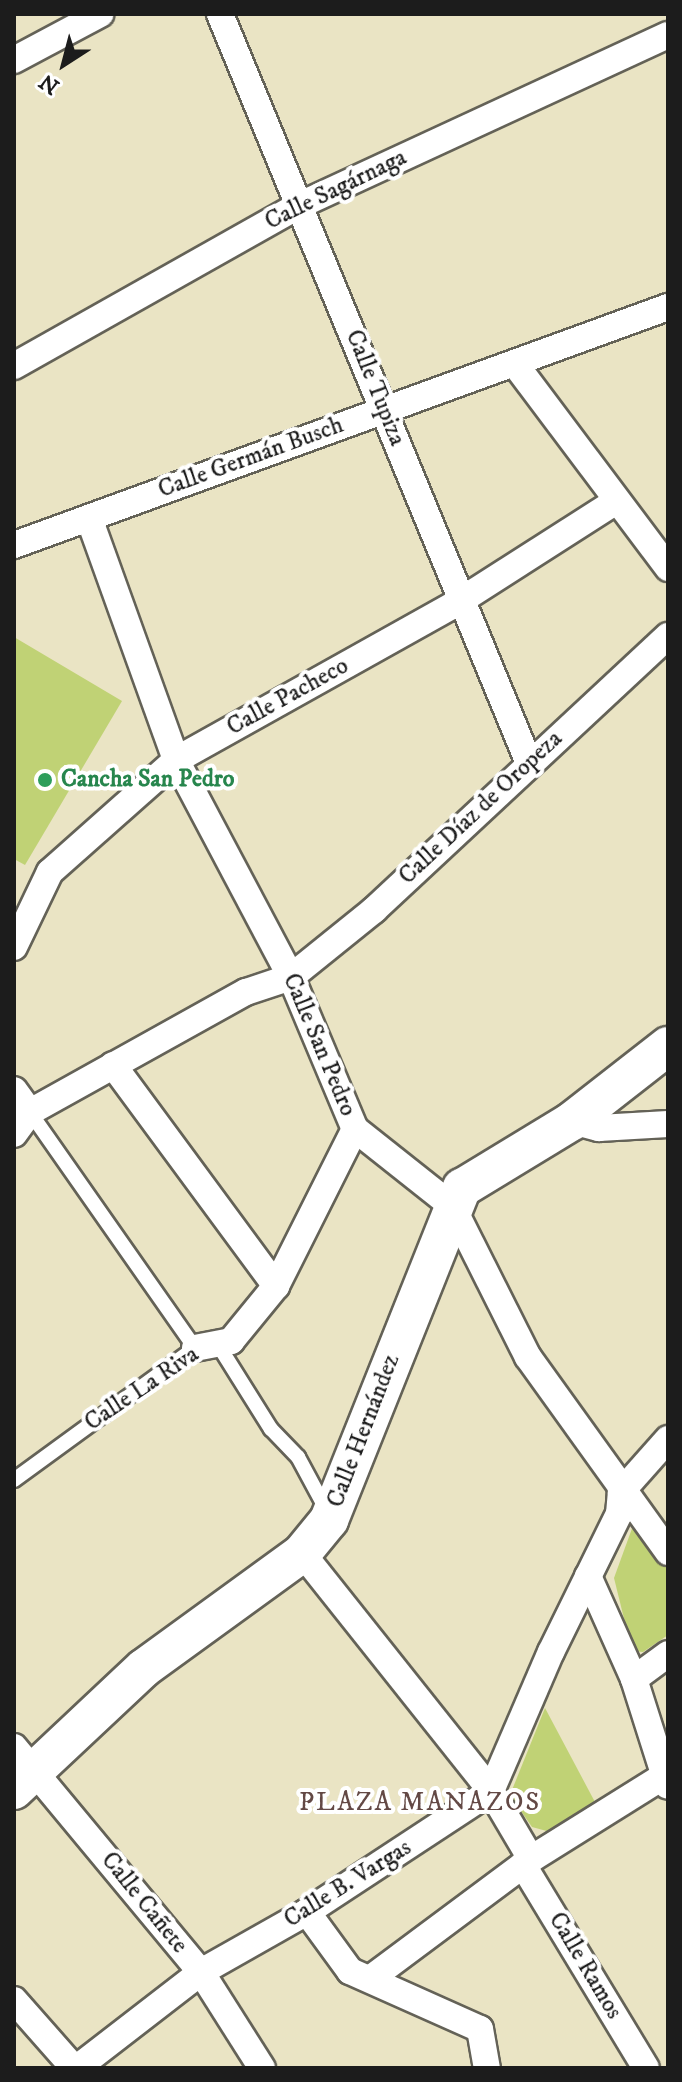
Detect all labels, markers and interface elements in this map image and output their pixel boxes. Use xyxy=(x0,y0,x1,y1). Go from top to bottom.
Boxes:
north arrow xyxy=(24,24,104,104)
text: N xyxy=(34,68,65,100)
street label: Calle Sagárnaga xyxy=(261,143,411,237)
street label: Calle Tupiza xyxy=(339,326,411,450)
street label: Calle Germán Busch xyxy=(155,411,347,505)
street label: Calle Pacheco xyxy=(222,652,354,742)
street label: Calle Díaz de Oropeza xyxy=(393,725,569,891)
place label: Cancha San Pedro xyxy=(61,766,234,794)
marker: Cancha San Pedro xyxy=(36,771,54,789)
street label: Calle San Pedro xyxy=(276,969,362,1121)
street label: Calle La Riva xyxy=(80,1340,204,1438)
street label: Calle Hernández xyxy=(322,1350,406,1512)
district label: PLAZA MANAZOS xyxy=(299,1787,541,1819)
street label: Calle B. Vargas xyxy=(279,1834,417,1934)
street label: Calle Cañete xyxy=(95,1847,193,1959)
street label: Calle Ramos xyxy=(542,1907,628,2025)

